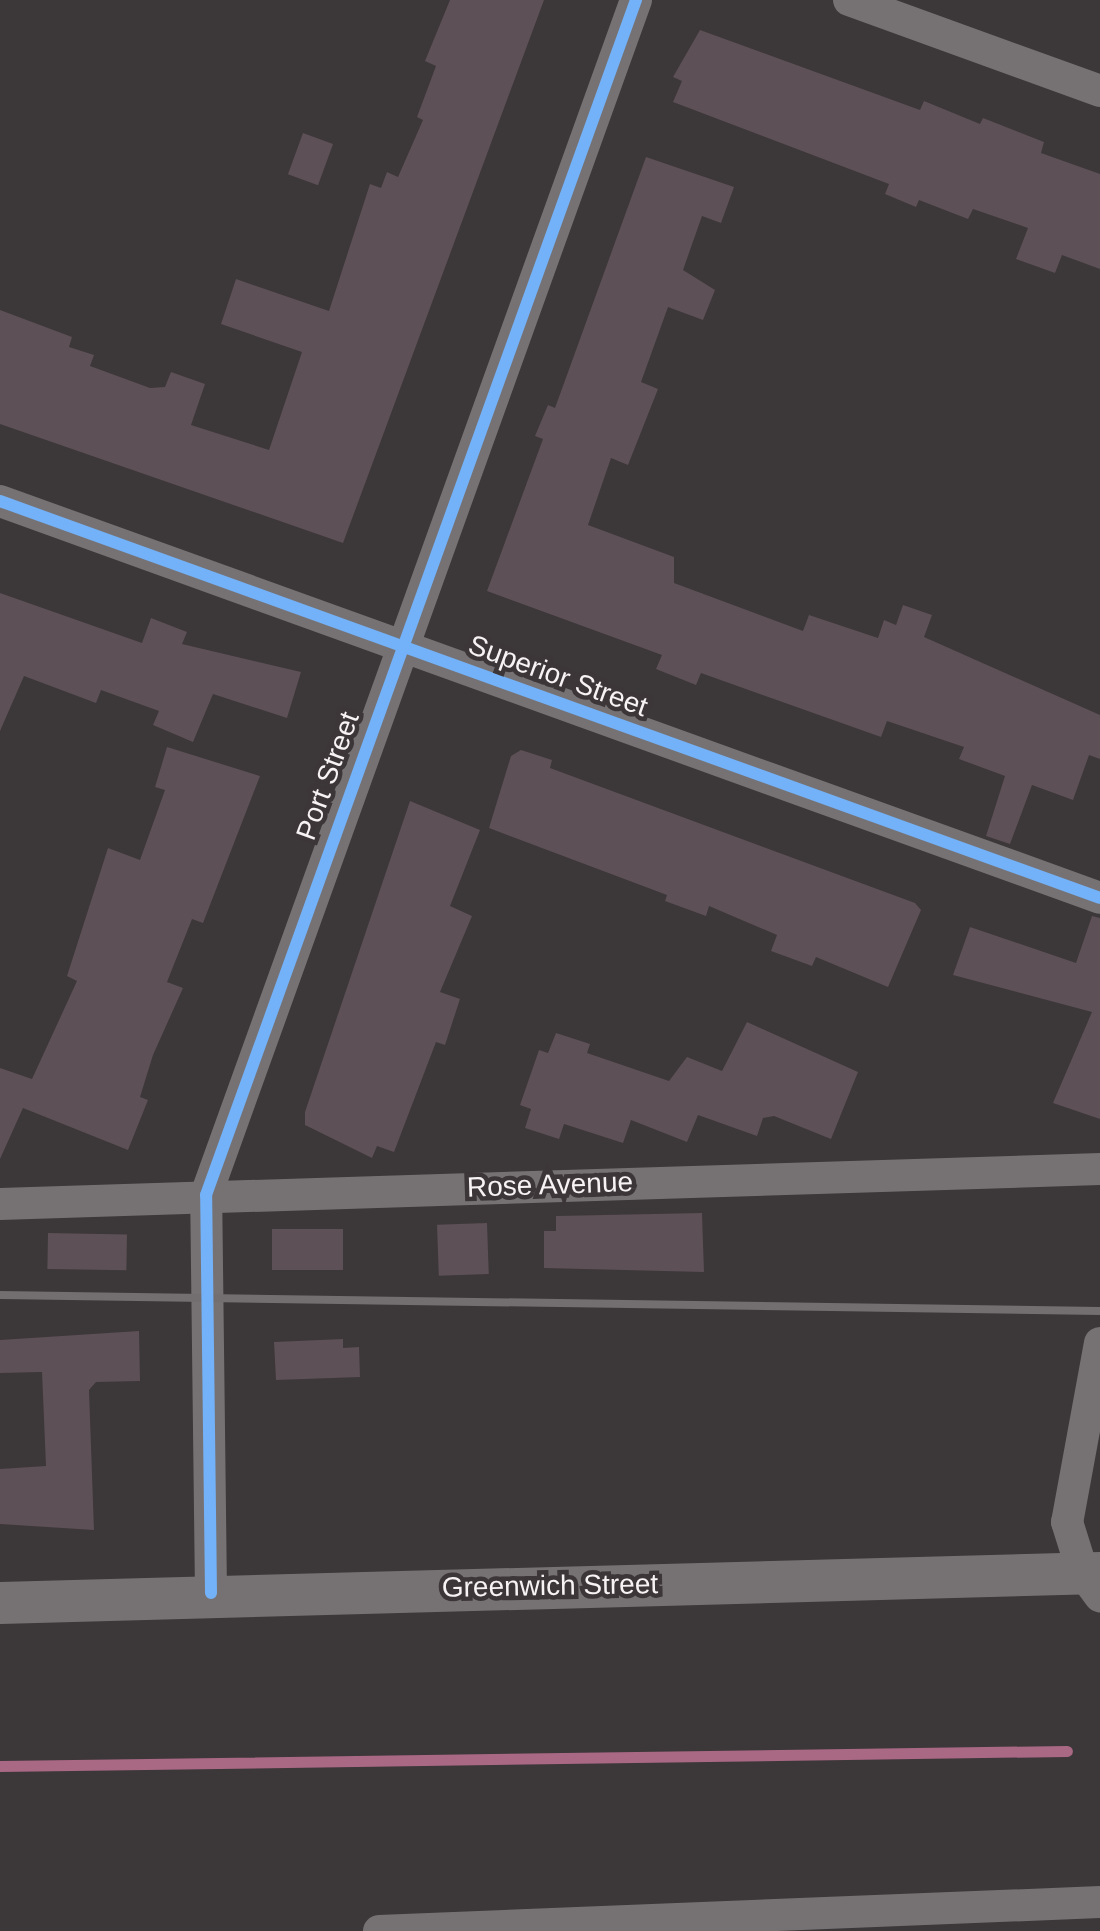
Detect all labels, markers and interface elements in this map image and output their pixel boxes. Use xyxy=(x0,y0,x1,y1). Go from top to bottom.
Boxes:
street label: Superior Street xyxy=(464,628,652,724)
street label: Port Street xyxy=(289,707,367,845)
street label: Rose Avenue xyxy=(466,1165,634,1205)
street label: Greenwich Street xyxy=(442,1567,658,1605)

